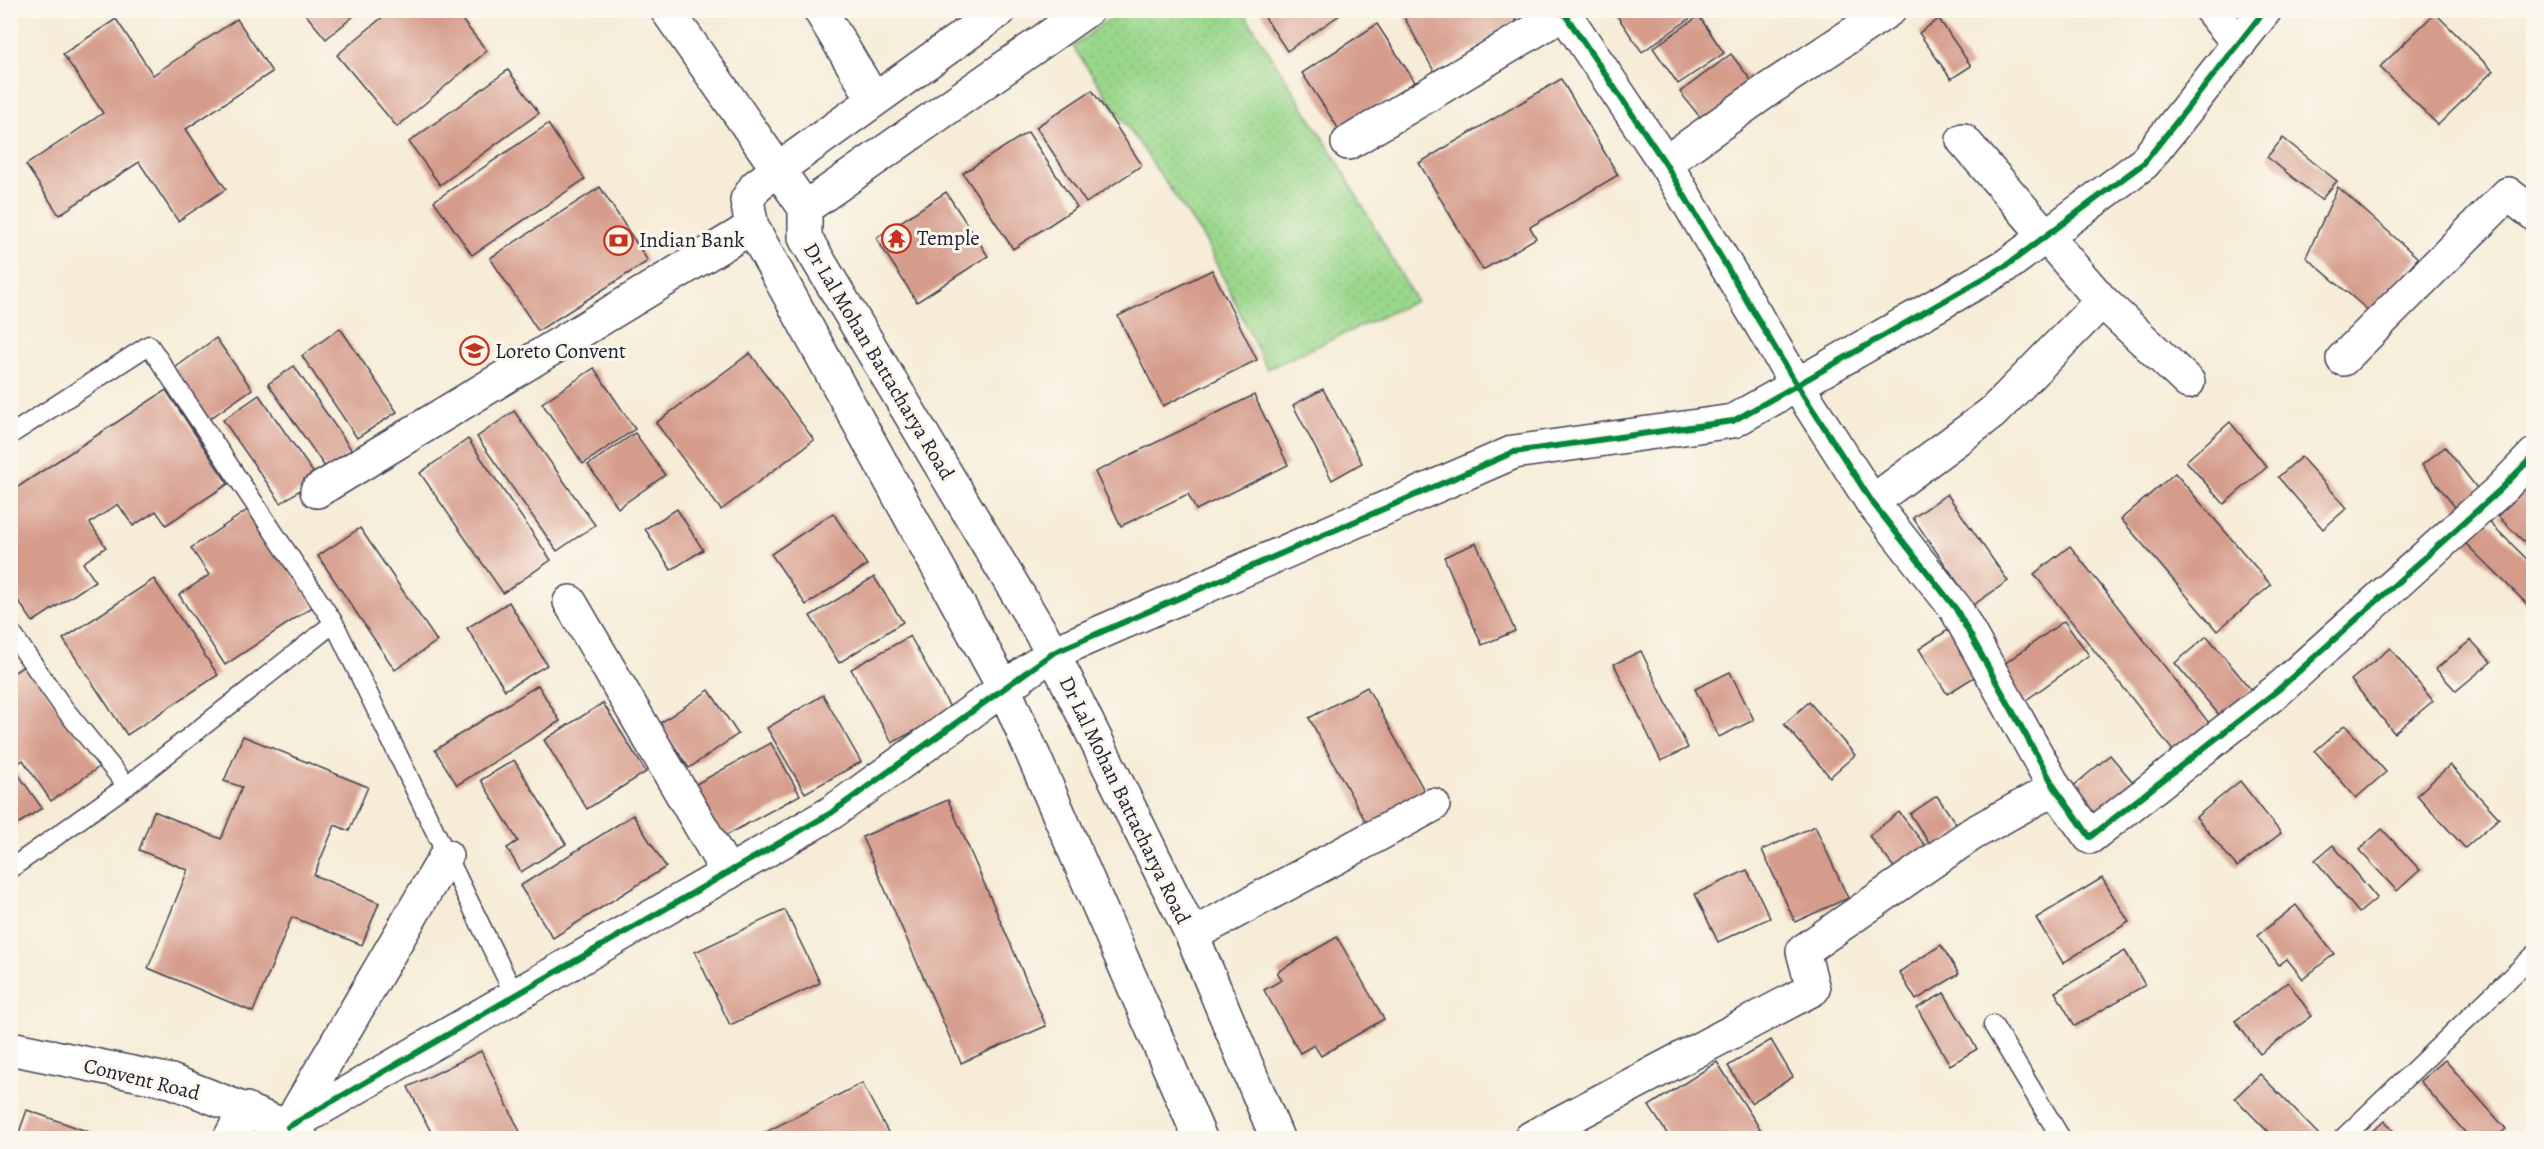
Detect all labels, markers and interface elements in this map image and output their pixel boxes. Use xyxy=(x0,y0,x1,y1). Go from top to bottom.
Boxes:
temple icon: Temple xyxy=(880,222,912,254)
bank icon: Indian Bank xyxy=(602,224,634,256)
place label: Temple xyxy=(917,224,980,252)
place label: Indian Bank xyxy=(639,226,745,254)
street label: Dr Lal Mohan Battacharya Road xyxy=(797,237,961,485)
school or university icon: Loreto Convent xyxy=(458,335,490,367)
place label: Loreto Convent xyxy=(495,337,626,365)
street label: Dr Lal Mohan Battacharya Road xyxy=(1053,672,1198,929)
street label: Convent Road xyxy=(81,1051,204,1107)

